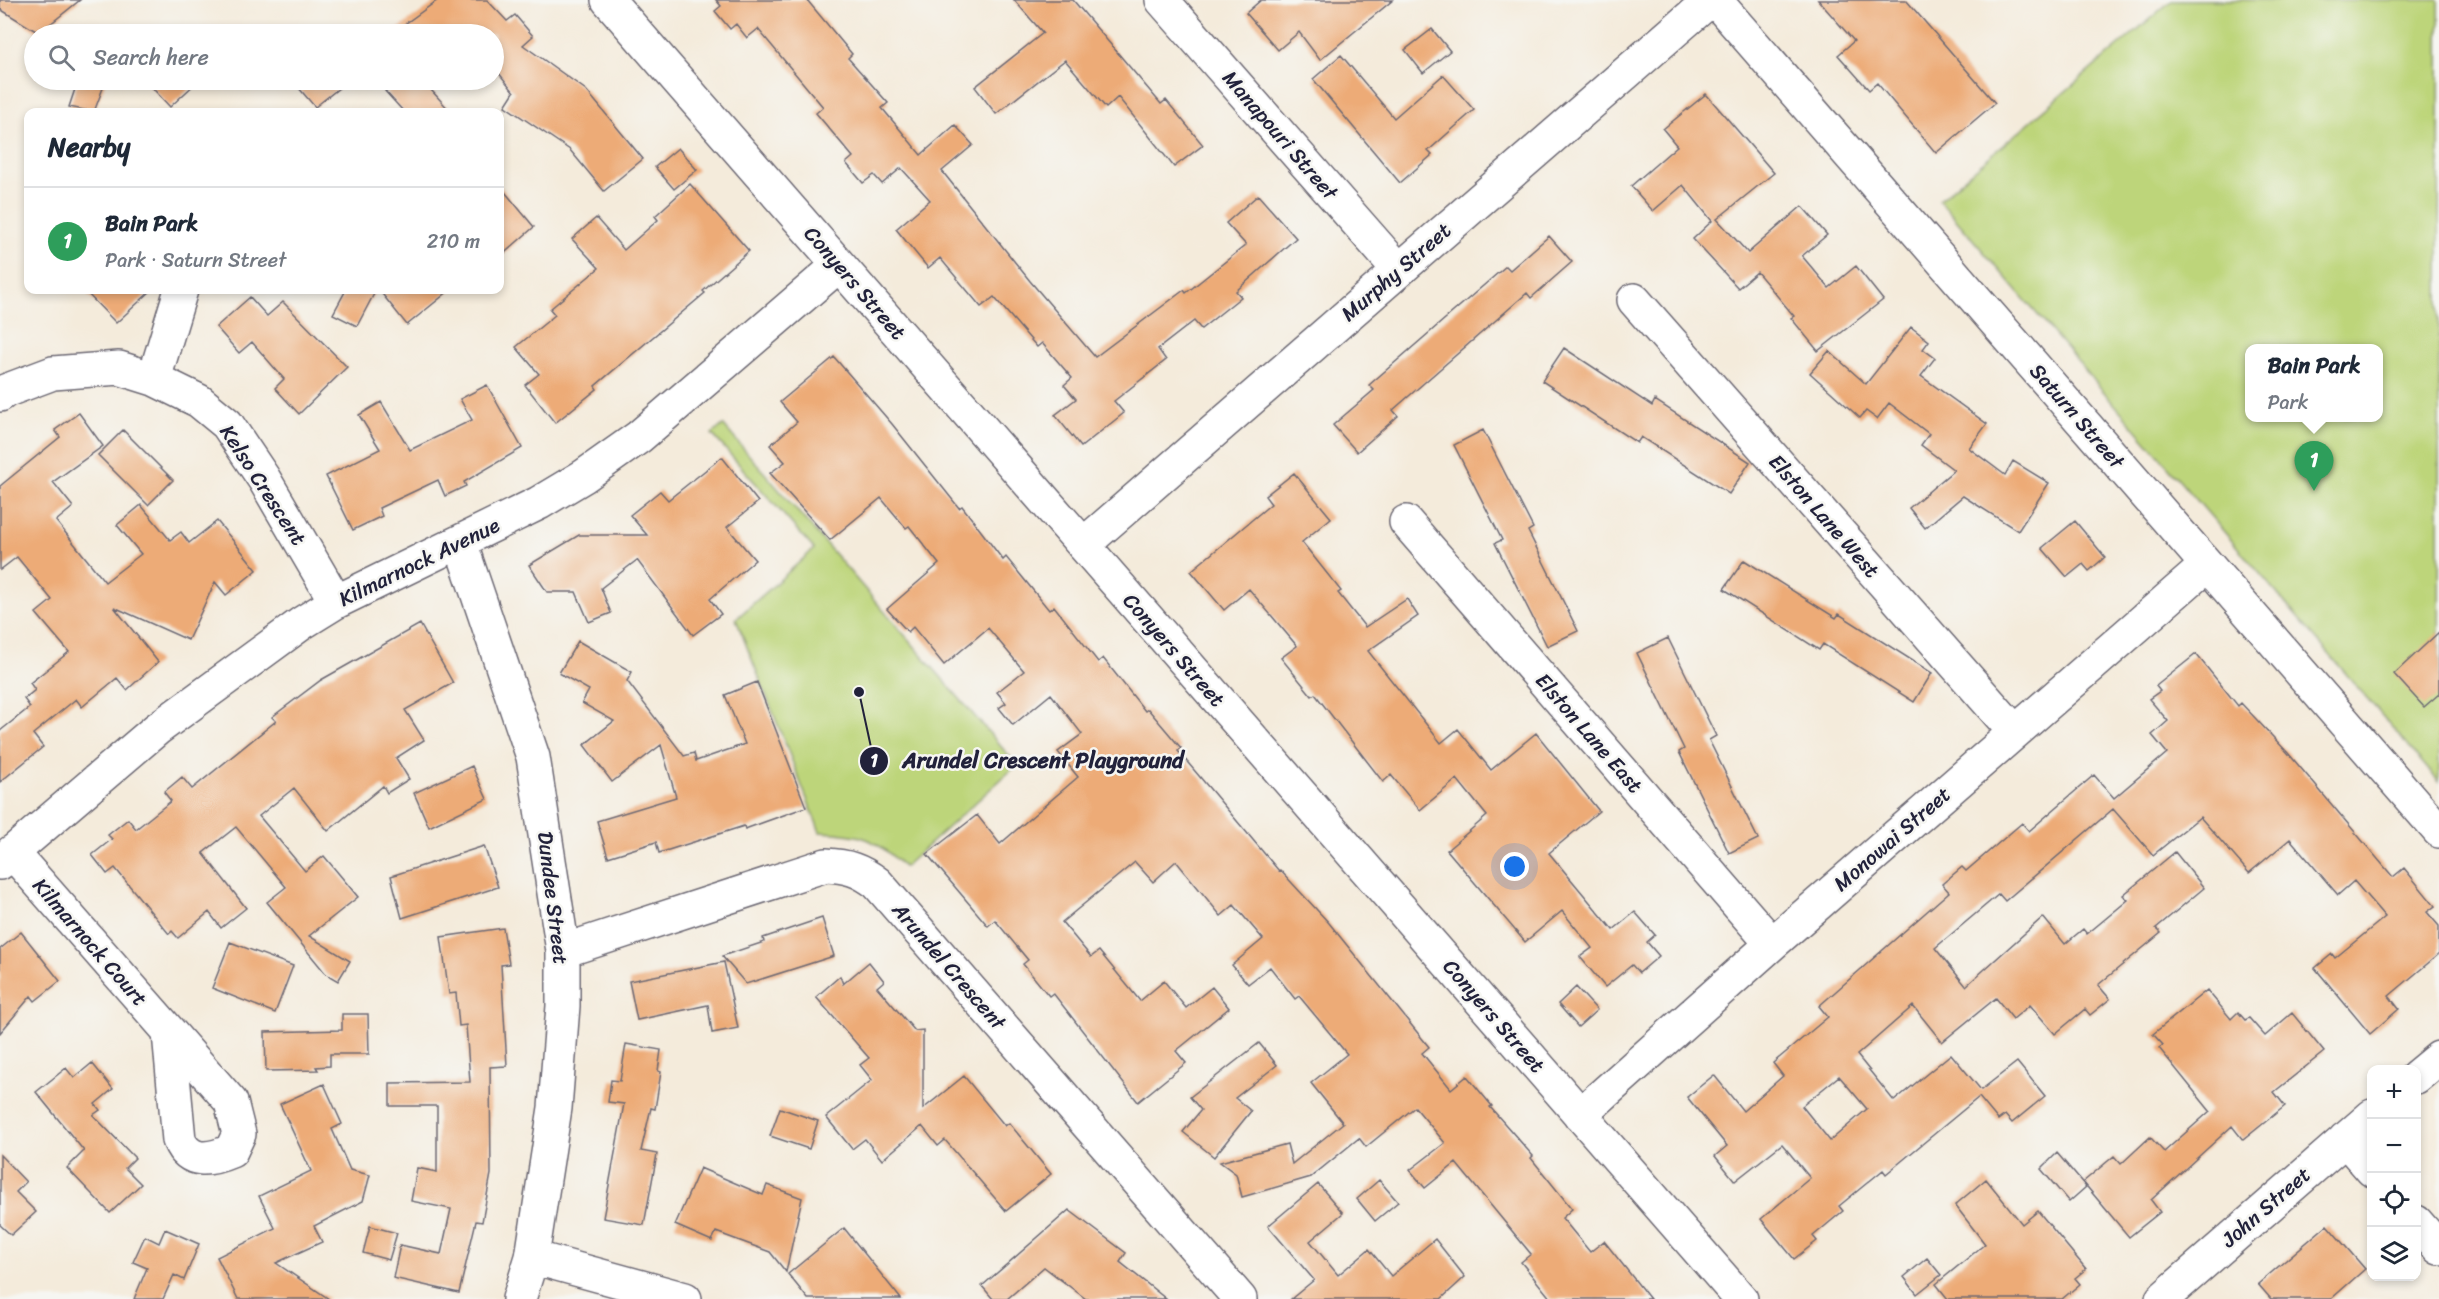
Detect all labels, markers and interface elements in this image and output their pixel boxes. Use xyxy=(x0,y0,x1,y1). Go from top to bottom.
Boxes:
search box xyxy=(24,24,504,90)
text: Search here xyxy=(93,38,209,77)
icon: search xyxy=(45,41,78,74)
street label: Manapouri Street xyxy=(1212,61,1349,210)
text: Nearby xyxy=(48,124,130,170)
text: Bain Park xyxy=(105,204,198,243)
street label: Murphy Street xyxy=(1332,213,1460,331)
street label: Conyers Street xyxy=(794,217,916,349)
text: 1 xyxy=(63,224,72,259)
text: 210 m xyxy=(427,224,480,259)
text: Park · Saturn Street xyxy=(105,243,286,278)
popup xyxy=(2245,344,2383,422)
text: Bain Park xyxy=(2267,346,2361,385)
street label: Saturn Street xyxy=(2020,354,2135,479)
text: Park xyxy=(2267,385,2308,420)
street label: Kelso Crescent xyxy=(209,416,317,554)
pin: 1 xyxy=(2294,442,2334,491)
street label: Elston Lane West xyxy=(1759,445,1889,587)
street label: Kilmarnock Avenue xyxy=(332,506,506,618)
street label: Conyers Street xyxy=(1113,584,1235,716)
street label: Elston Lane East xyxy=(1525,664,1653,802)
callout: Arundel Crescent Playground xyxy=(859,741,1197,781)
text: Arundel Crescent Playground xyxy=(901,741,1186,780)
text: 1 xyxy=(870,745,878,777)
street label: Monowai Street xyxy=(1824,777,1960,901)
street label: Dundee Street xyxy=(526,829,580,967)
your location xyxy=(1500,852,1529,881)
street label: Kilmarnock Court xyxy=(23,869,157,1015)
street label: Arundel Crescent xyxy=(882,892,1017,1040)
street label: Conyers Street xyxy=(1433,950,1555,1082)
map controls xyxy=(2367,1065,2421,1281)
button: + xyxy=(2367,1065,2421,1119)
button: − xyxy=(2367,1119,2421,1173)
street label: John Street xyxy=(2212,1157,2320,1258)
button: locate xyxy=(2367,1173,2421,1227)
button: layers xyxy=(2367,1227,2421,1281)

